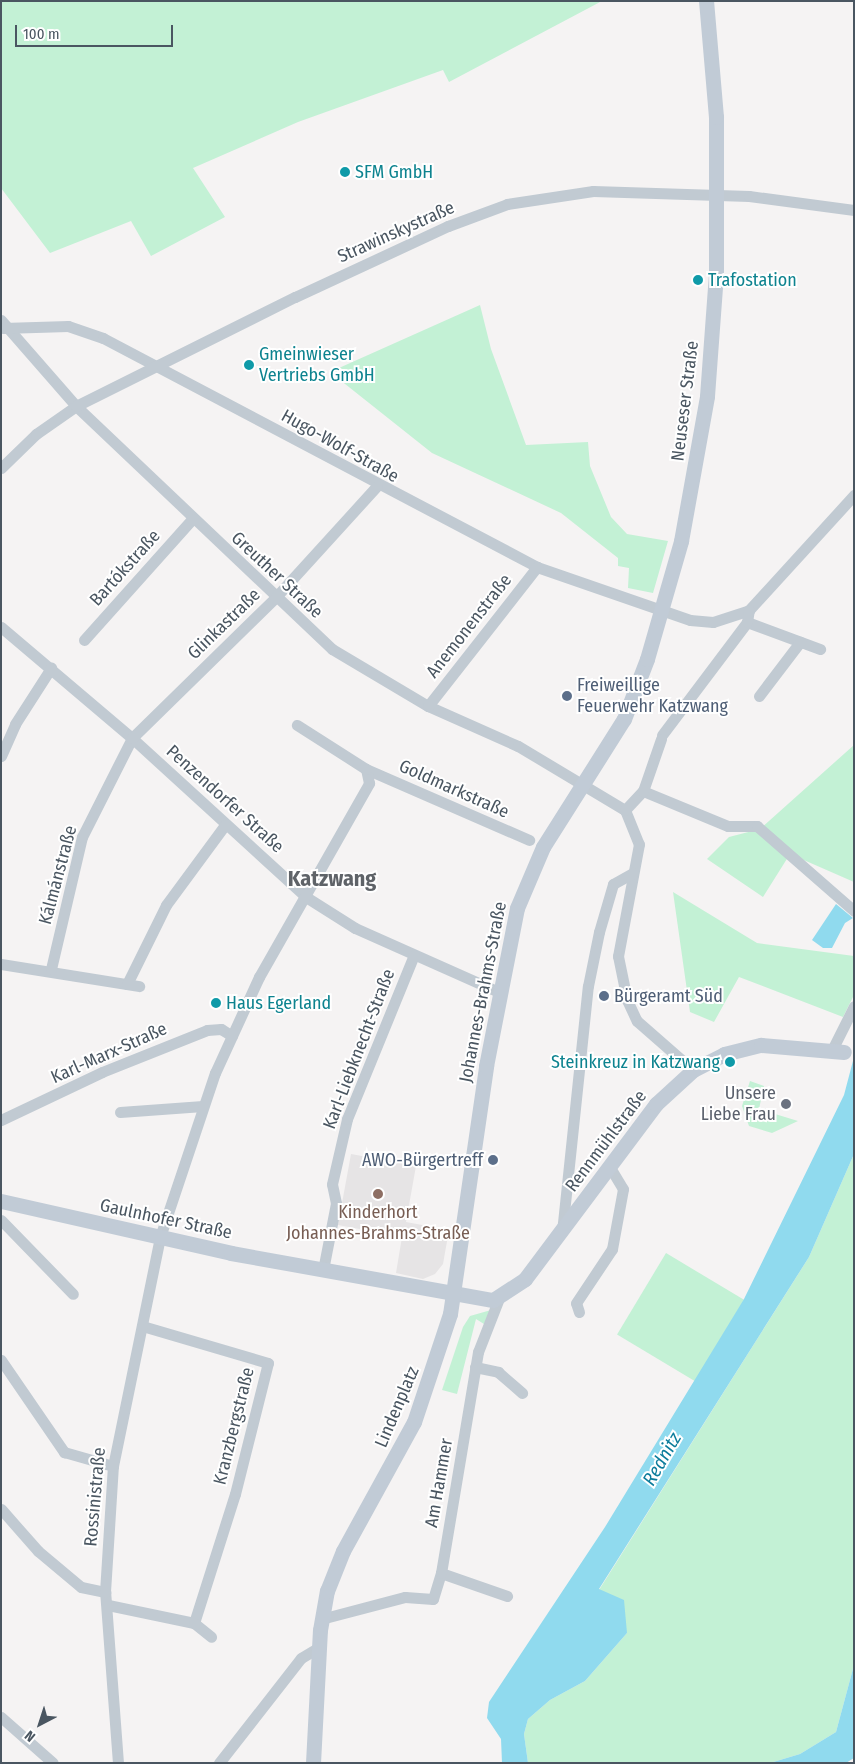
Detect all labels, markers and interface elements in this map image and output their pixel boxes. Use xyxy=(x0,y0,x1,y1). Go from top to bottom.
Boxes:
scale bar xyxy=(18,15,175,47)
text: 100 m xyxy=(23,25,60,43)
place label: SFM GmbH xyxy=(355,161,433,183)
marker: SFM GmbH xyxy=(339,166,351,178)
street label: Strawinskystraße xyxy=(334,197,458,267)
place label: Trafostation xyxy=(708,269,797,291)
marker: Trafostation xyxy=(692,274,704,286)
street label: Neuseser Straße xyxy=(667,340,703,462)
place label: Gmeinwieser Vertriebs GmbH xyxy=(259,344,375,386)
marker: Gmeinwieser Vertriebs GmbH xyxy=(243,359,255,371)
street label: Hugo-Wolf-Straße xyxy=(277,405,403,487)
street label: Bartókstraße xyxy=(85,525,165,611)
street label: Greuther Straße xyxy=(227,527,327,623)
street label: Anemonenstraße xyxy=(422,570,516,682)
street label: Glinkastraße xyxy=(183,584,265,664)
place label: Freiweillige Feuerwehr Katzwang xyxy=(577,675,728,718)
marker: Freiweillige Feuerwehr Katzwang xyxy=(561,690,573,702)
street label: Penzendorfer Straße xyxy=(162,741,288,857)
street label: Goldmarkstraße xyxy=(396,755,512,823)
street label: Kálmánstraße xyxy=(34,823,82,927)
district label: Katzwang xyxy=(288,866,376,892)
street label: Johannes-Brahms-Straße xyxy=(455,900,511,1084)
street label: Karl-Liebknecht-Straße xyxy=(319,966,399,1132)
place label: Bürgeramt Süd xyxy=(614,985,723,1007)
marker: Bürgeramt Süd xyxy=(598,990,610,1002)
place label: Haus Egerland xyxy=(226,992,331,1014)
marker: Haus Egerland xyxy=(210,997,222,1009)
street label: Karl-Marx-Straße xyxy=(48,1018,170,1088)
place label: Steinkreuz in Katzwang xyxy=(551,1051,720,1073)
marker: Steinkreuz in Katzwang xyxy=(724,1056,736,1068)
place label: Unsere Liebe Frau xyxy=(701,1083,776,1126)
street label: Rennmühlstraße xyxy=(561,1086,651,1196)
marker: Unsere Liebe Frau xyxy=(780,1098,792,1110)
place label: AWO-Bürgertreff xyxy=(362,1149,483,1171)
marker: AWO-Bürgertreff xyxy=(487,1154,499,1166)
marker: Kinderhort Johannes-Brahms-Straße xyxy=(372,1188,384,1200)
street label: Gaulnhofer Straße xyxy=(98,1194,234,1244)
place label: Kinderhort Johannes-Brahms-Straße xyxy=(286,1202,470,1244)
street label: Lindenplatz xyxy=(370,1363,424,1451)
street label: Kranzbergstraße xyxy=(209,1365,259,1487)
water label: Rednitz xyxy=(638,1428,686,1490)
street label: Am Hammer xyxy=(421,1437,457,1529)
street label: Rossinistraße xyxy=(80,1447,110,1547)
north arrow xyxy=(15,1699,65,1749)
text: N xyxy=(21,1727,39,1745)

